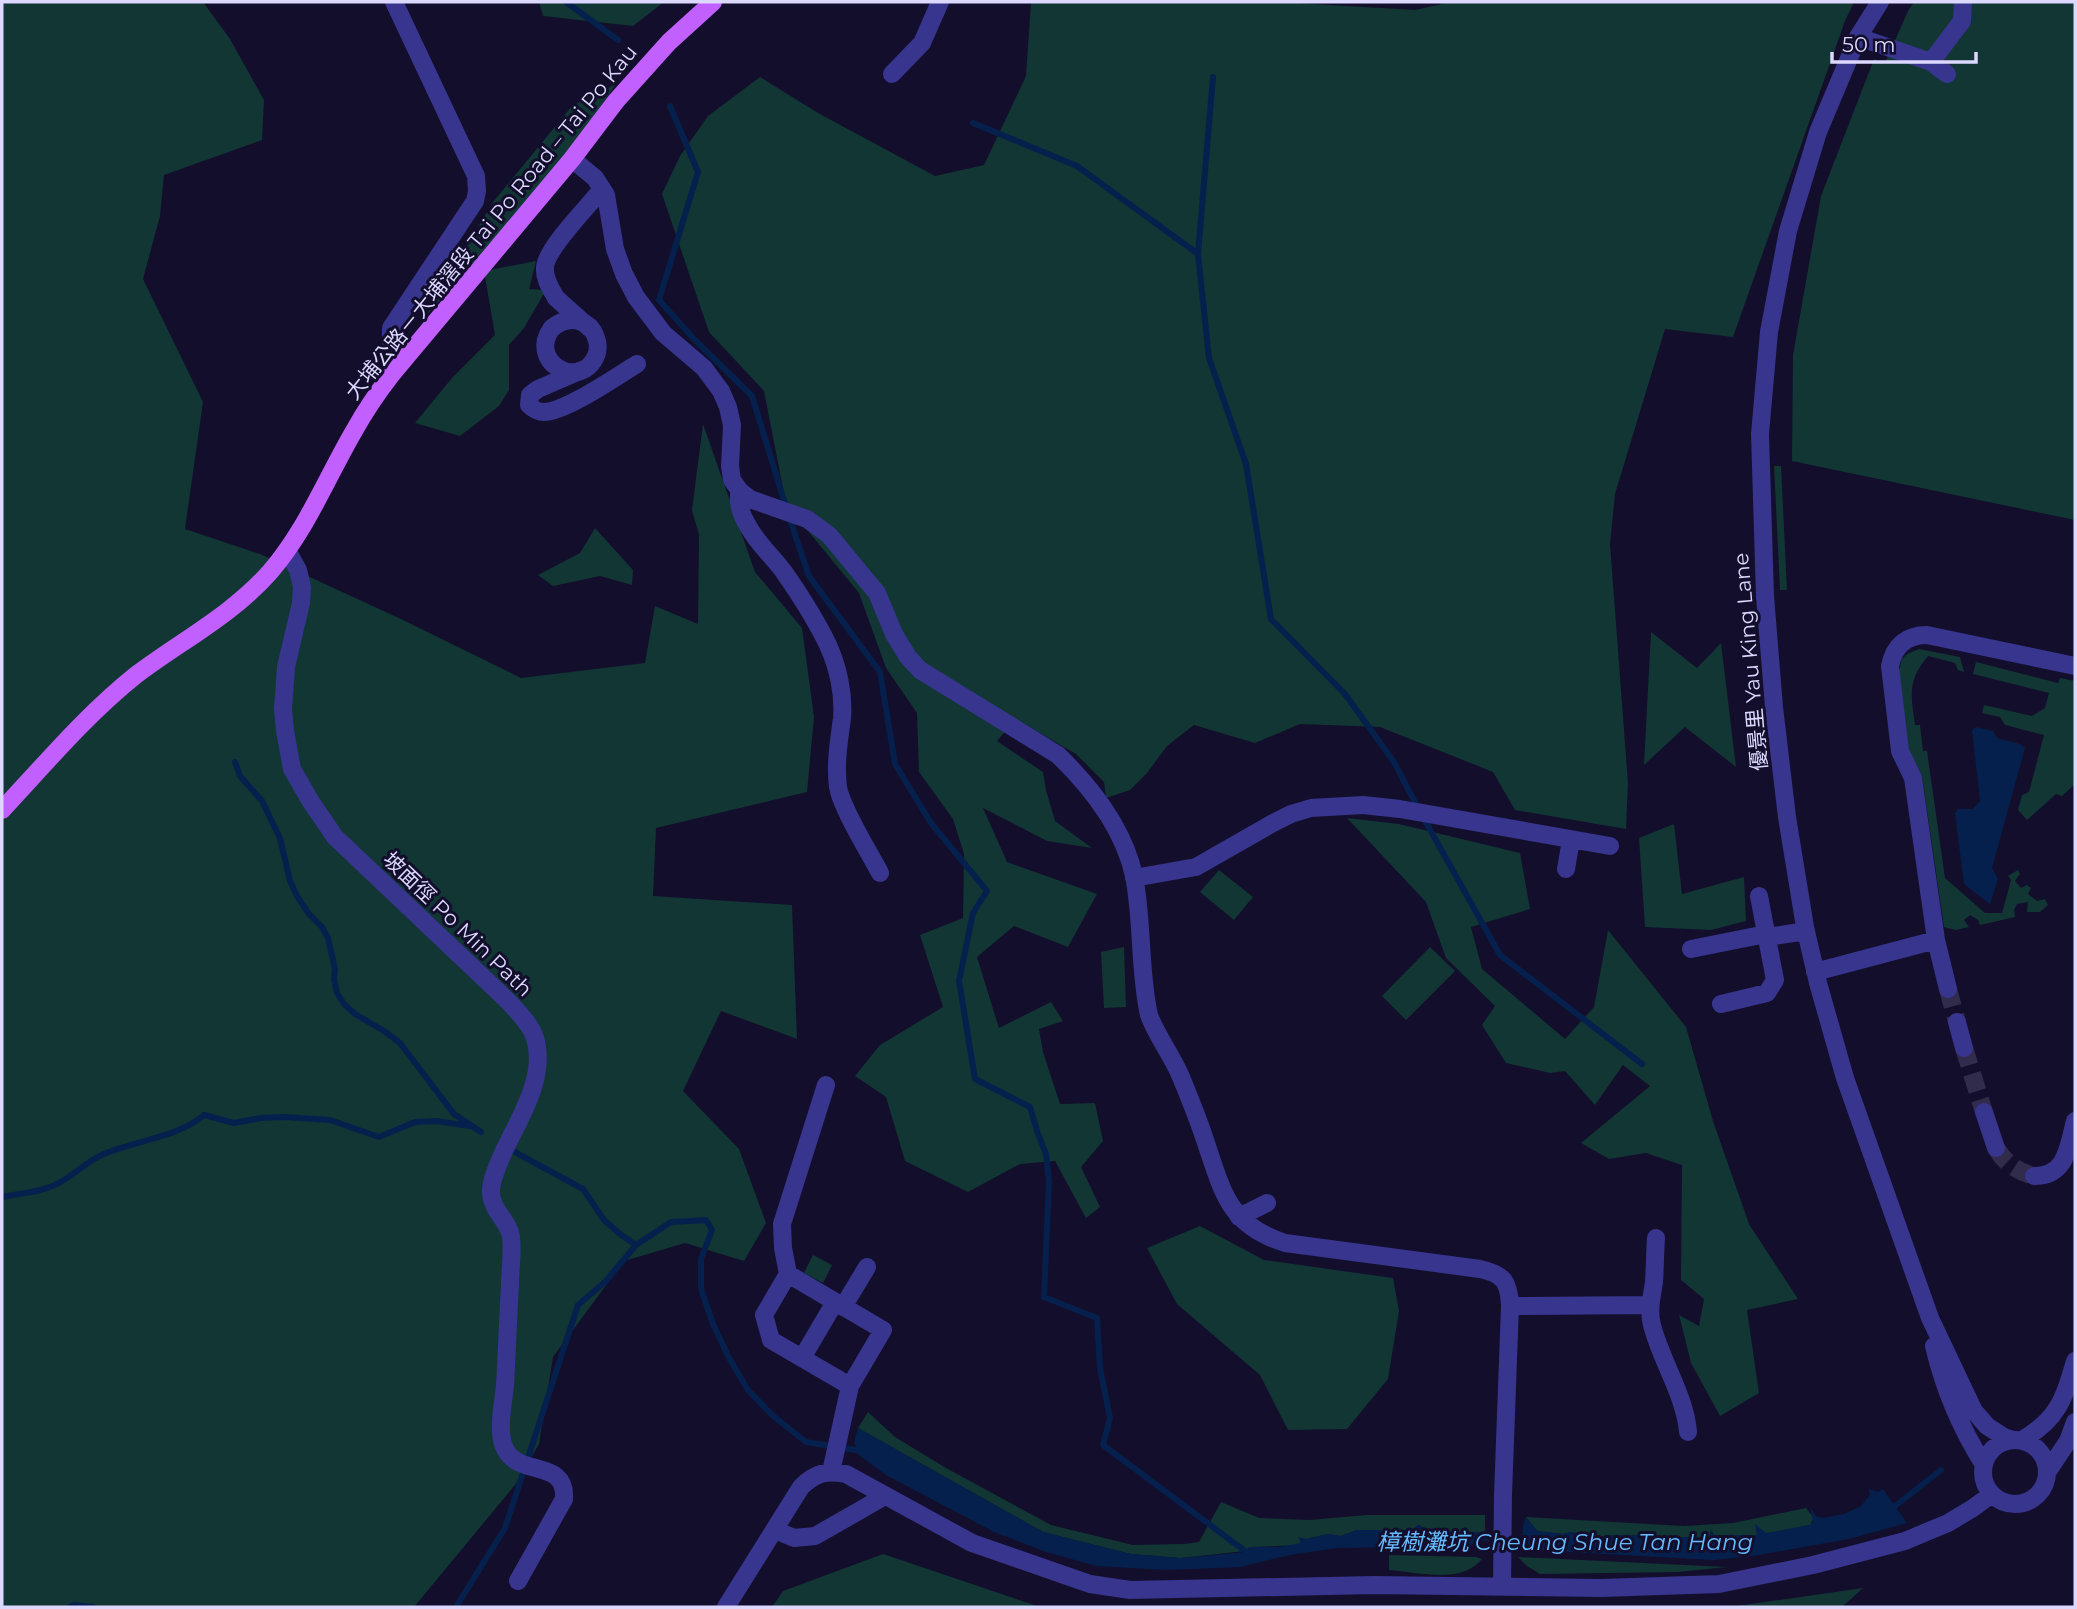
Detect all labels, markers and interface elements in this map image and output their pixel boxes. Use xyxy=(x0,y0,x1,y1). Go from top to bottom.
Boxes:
scale bar xyxy=(1832,21,1976,65)
text: 50 m xyxy=(1842,32,1896,57)
street label: 大埔公路－大埔滘段 Tai Po Road – Tai Po Kau xyxy=(340,40,642,404)
street label: 優景里 Yau King Lane xyxy=(1728,552,1772,772)
street label: 坡面徑 Po Min Path xyxy=(378,846,538,1002)
water label: 樟樹灘坑 Cheung Shue Tan Hang xyxy=(1377,1528,1753,1556)

